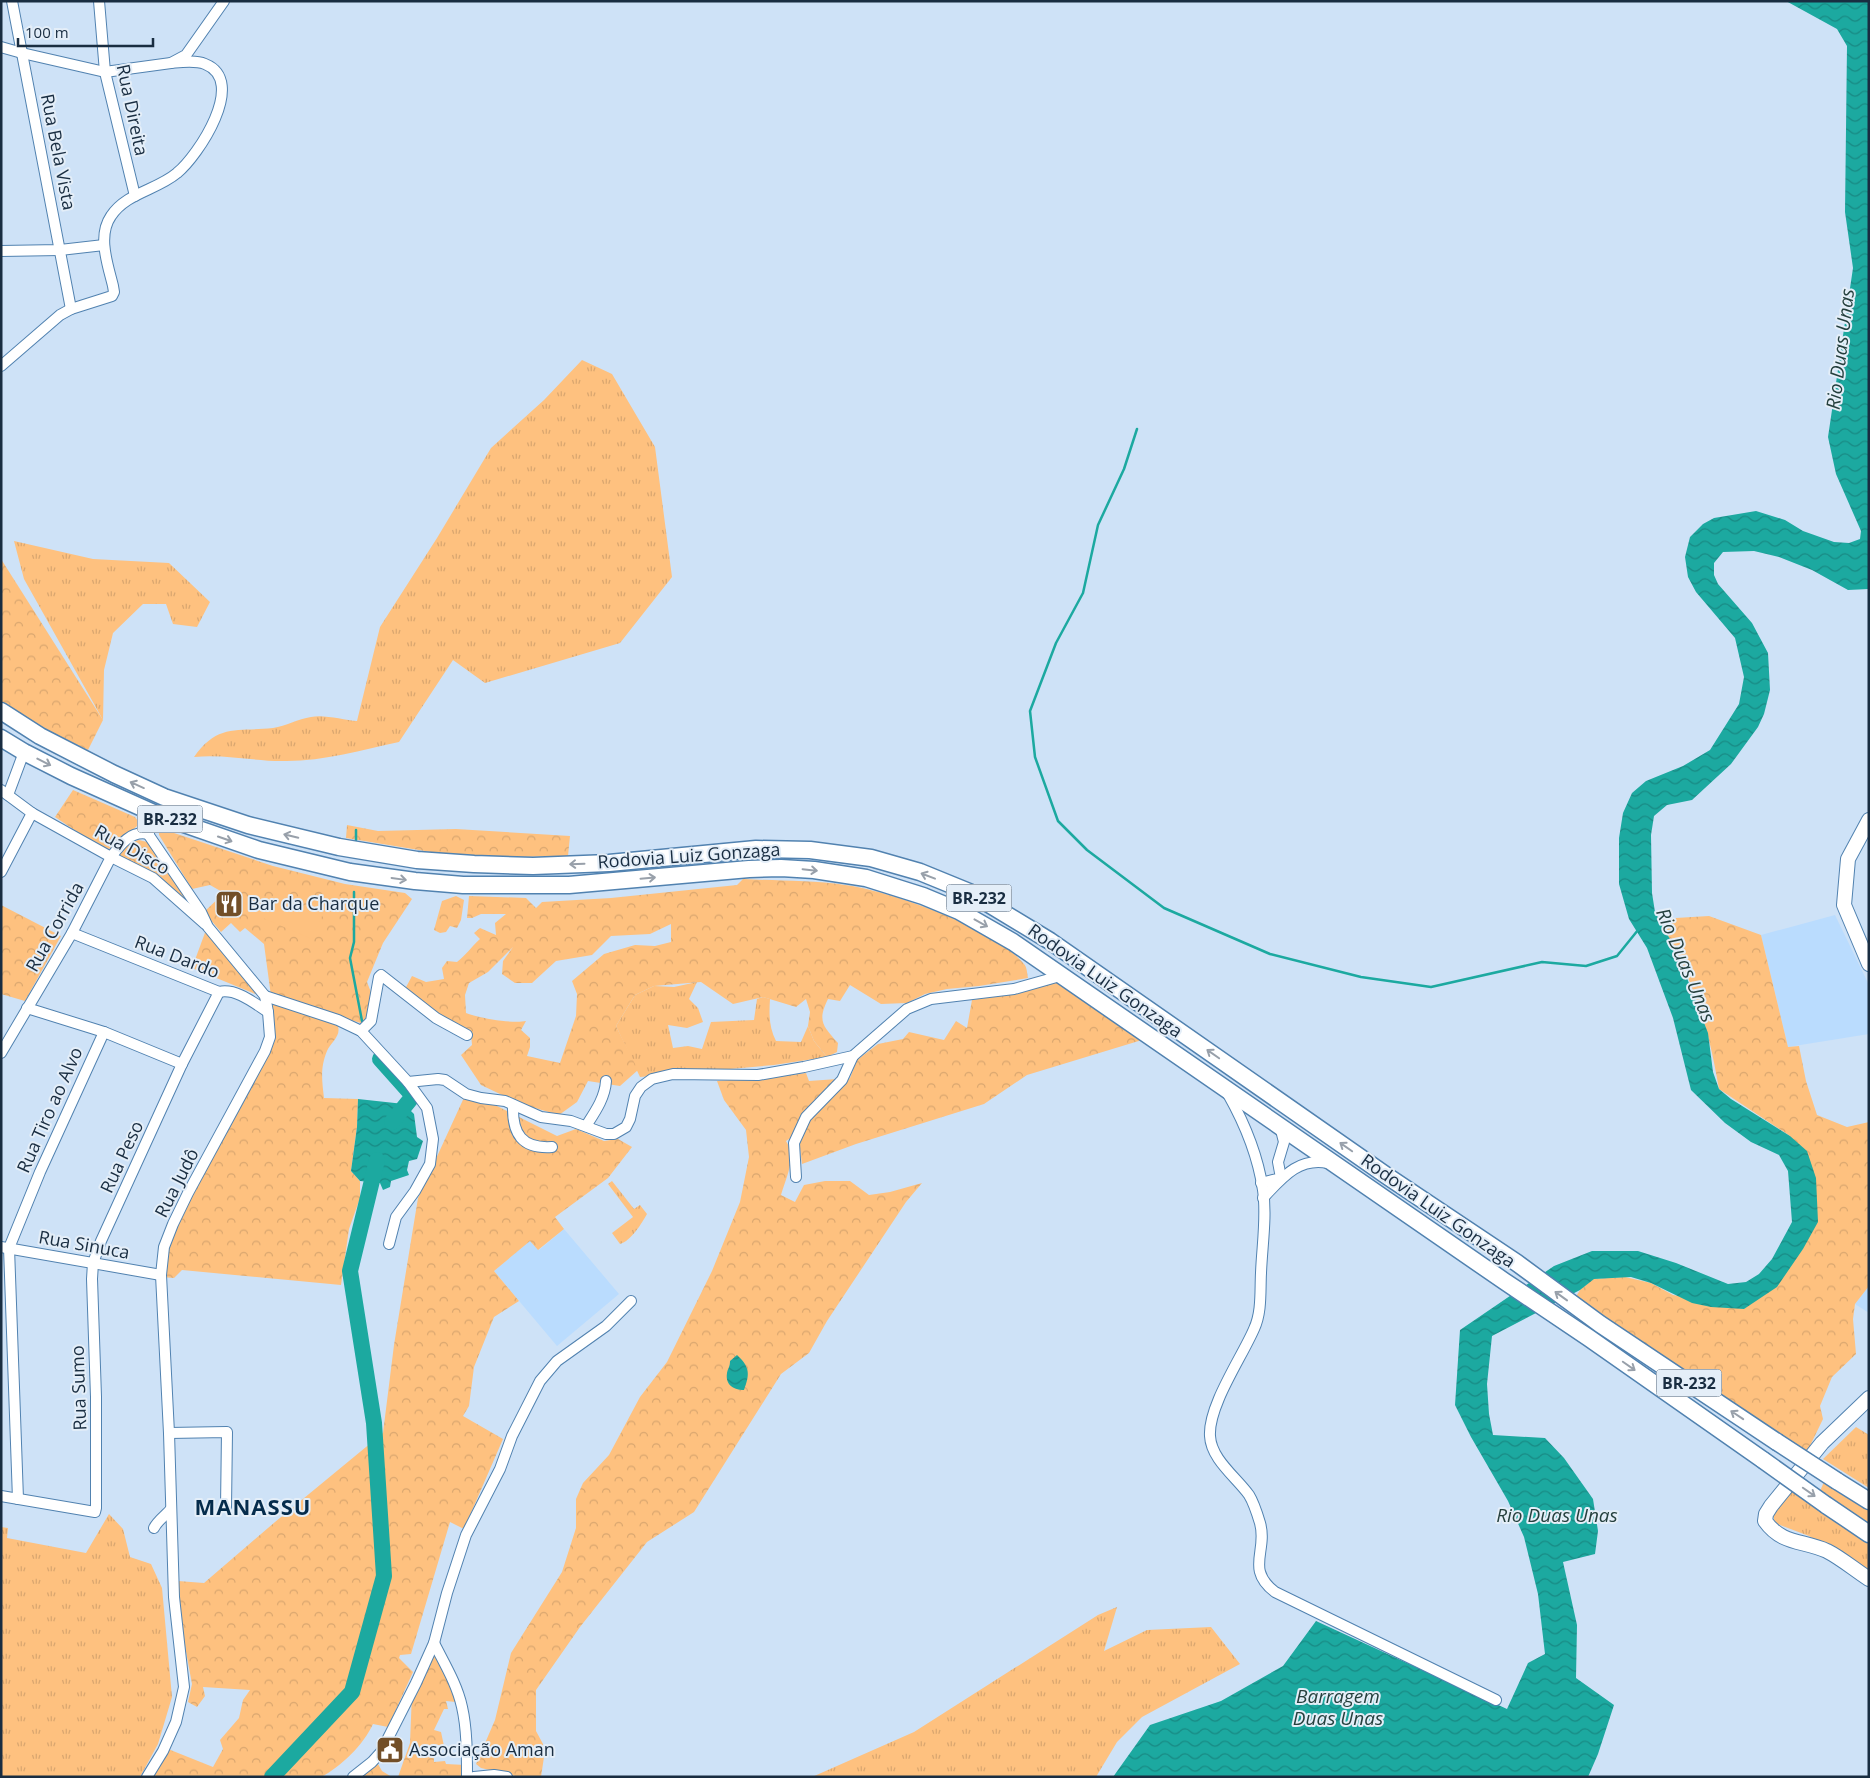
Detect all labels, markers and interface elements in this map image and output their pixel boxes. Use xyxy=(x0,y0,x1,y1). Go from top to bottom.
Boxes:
scale bar xyxy=(18,15,152,47)
text: 100 m xyxy=(25,22,69,42)
street label: Rua Direita xyxy=(112,62,154,158)
street label: Rua Bela Vista xyxy=(36,92,82,212)
water label: Rio Duas Unas xyxy=(1820,287,1860,411)
one-way arrow xyxy=(36,757,51,767)
one-way arrow xyxy=(130,779,145,789)
road number: BR-232 xyxy=(138,806,202,832)
street label: Rua Disco xyxy=(91,819,174,880)
one-way arrow xyxy=(284,831,300,840)
one-way arrow xyxy=(217,834,233,844)
street label: Rodovia Luiz Gonzaga xyxy=(597,837,781,873)
one-way arrow xyxy=(569,859,585,869)
one-way arrow xyxy=(802,866,818,875)
one-way arrow xyxy=(921,870,936,880)
one-way arrow xyxy=(640,873,656,883)
one-way arrow xyxy=(390,874,406,884)
street label: Rua Corrida xyxy=(20,877,89,976)
road number: BR-232 xyxy=(946,884,1012,911)
restaurant icon: Bar da Charque xyxy=(214,889,244,919)
place label: Bar da Charque xyxy=(248,891,379,915)
water label: Rio Duas Unas xyxy=(1650,904,1722,1026)
street label: Rodovia Luiz Gonzaga xyxy=(1024,918,1188,1043)
one-way arrow xyxy=(973,919,987,929)
street label: Rua Dardo xyxy=(131,929,223,983)
street label: Rua Tiro ao Alvo xyxy=(11,1043,88,1176)
one-way arrow xyxy=(1206,1049,1220,1059)
street label: Rua Peso xyxy=(94,1117,148,1197)
one-way arrow xyxy=(1339,1142,1353,1152)
street label: Rua Judô xyxy=(148,1144,204,1221)
street label: Rodovia Luiz Gonzaga xyxy=(1357,1148,1521,1273)
street label: Rua Sinuca xyxy=(37,1224,132,1264)
one-way arrow xyxy=(1555,1290,1568,1301)
street label: Rua Sumo xyxy=(65,1345,91,1431)
one-way arrow xyxy=(1622,1361,1636,1371)
road number: BR-232 xyxy=(1656,1370,1722,1396)
one-way arrow xyxy=(1730,1410,1744,1420)
one-way arrow xyxy=(1802,1487,1816,1497)
district label: MANASSU xyxy=(195,1491,311,1521)
water label: Rio Duas Unas xyxy=(1496,1502,1618,1528)
water label: Barragem Duas Unas xyxy=(1293,1683,1383,1731)
public building icon: Associação Aman xyxy=(375,1735,405,1765)
place label: Associação Aman xyxy=(409,1737,555,1761)

